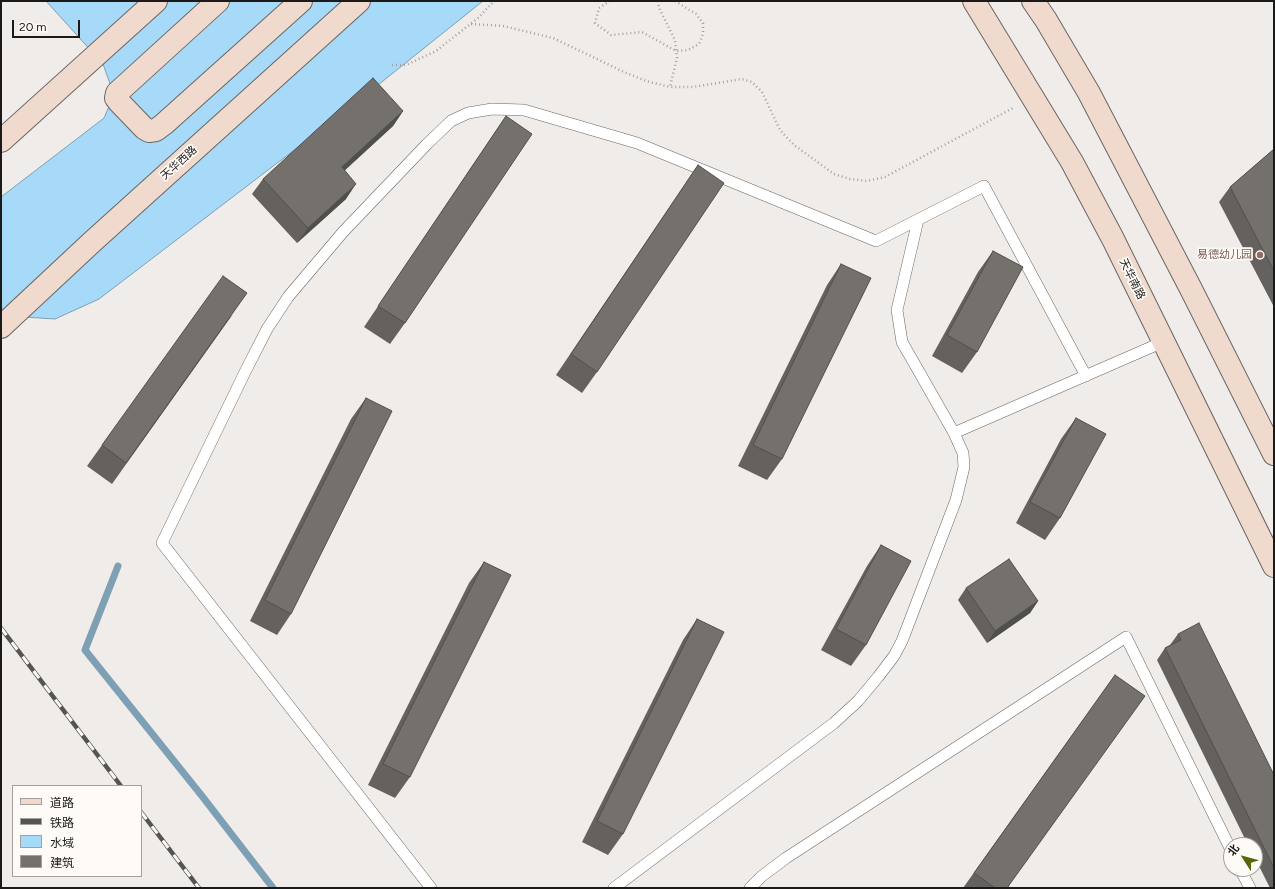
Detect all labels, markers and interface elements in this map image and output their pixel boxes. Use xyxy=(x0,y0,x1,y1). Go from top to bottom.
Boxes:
scale bar xyxy=(14,12,82,38)
text: 20 m xyxy=(19,20,47,34)
street label: 天华西路 xyxy=(158,143,200,183)
place label: 易德幼儿园 xyxy=(1197,248,1252,262)
marker: 易德幼儿园 xyxy=(1255,250,1265,260)
street label: 天华南路 xyxy=(1116,256,1148,302)
legend xyxy=(12,785,142,877)
text: 道路 xyxy=(50,796,74,810)
text: 铁路 xyxy=(50,816,74,830)
text: 水域 xyxy=(50,836,74,850)
north arrow xyxy=(1223,837,1263,877)
text: 北 xyxy=(1225,842,1242,859)
text: 建筑 xyxy=(50,856,74,870)

